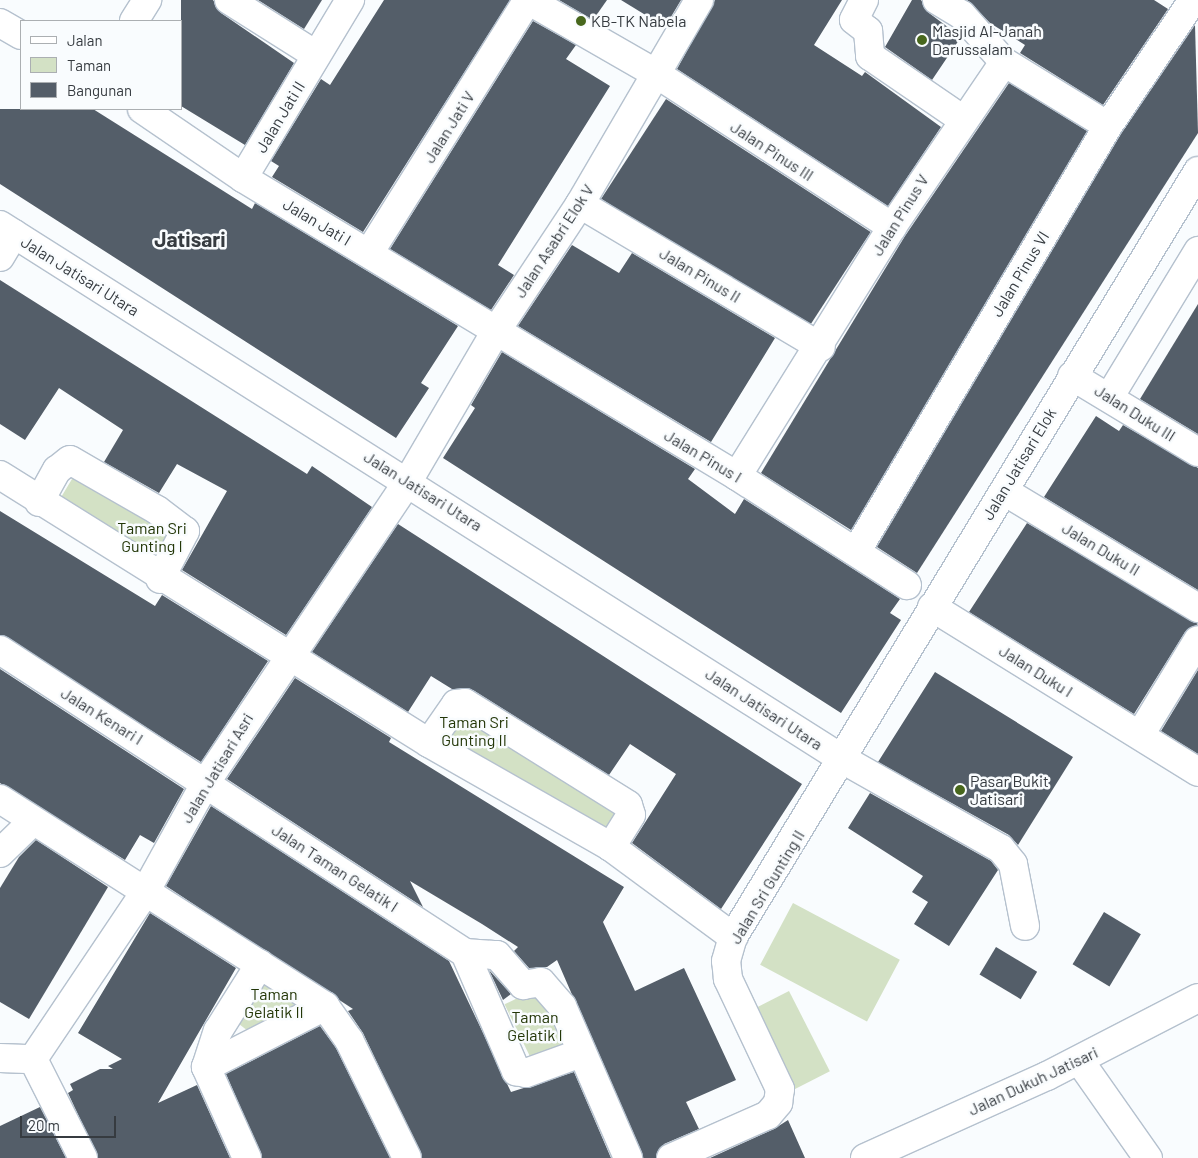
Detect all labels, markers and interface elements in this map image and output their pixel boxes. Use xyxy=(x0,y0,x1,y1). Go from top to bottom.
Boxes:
place label: KB-TK Nabela xyxy=(591,11,686,31)
marker: KB-TK Nabela xyxy=(575,15,587,27)
legend xyxy=(20,20,182,110)
place label: Masjid Al-Janah Darussalam xyxy=(932,21,1042,59)
text: Jalan xyxy=(67,31,103,49)
marker: Masjid Al-Janah Darussalam xyxy=(916,34,928,46)
text: Taman xyxy=(67,56,111,74)
street label: Jalan Jati II xyxy=(251,78,309,156)
text: Bangunan xyxy=(67,81,132,99)
street label: Jalan Jati V xyxy=(419,88,479,166)
street label: Jalan Pinus III xyxy=(727,117,817,185)
street label: Jalan Pinus V xyxy=(867,171,933,259)
street label: Jalan Asabri Elok V xyxy=(510,181,598,301)
street label: Jalan Jati I xyxy=(280,194,354,250)
district label: Jatisari xyxy=(154,226,226,252)
street label: Jalan Pinus VI xyxy=(987,228,1053,320)
street label: Jalan Jatisari Utara xyxy=(17,232,143,320)
street label: Jalan Pinus II xyxy=(656,243,744,307)
street label: Jalan Duku III xyxy=(1091,381,1179,445)
street label: Jalan Jatisari Elok xyxy=(978,404,1060,524)
street label: Jalan Pinus I xyxy=(661,425,745,487)
street label: Jalan Jatisari Utara xyxy=(360,447,486,535)
park label: Taman Sri Gunting I xyxy=(117,518,187,556)
street label: Jalan Duku II xyxy=(1059,518,1143,580)
street label: Jalan Duku I xyxy=(996,641,1076,701)
street label: Jalan Jatisari Utara xyxy=(702,664,826,754)
street label: Jalan Kenari I xyxy=(57,683,147,749)
street label: Jalan Jatisari Asri xyxy=(177,710,257,826)
park label: Taman Sri Gunting II xyxy=(439,712,509,750)
place label: Pasar Bukit Jatisari xyxy=(970,771,1049,809)
marker: Pasar Bukit Jatisari xyxy=(954,784,966,796)
street label: Jalan Taman Gelatik I xyxy=(268,820,402,916)
street label: Jalan Sri Gunting II xyxy=(726,827,808,947)
park label: Taman Gelatik II xyxy=(244,984,304,1022)
park label: Taman Gelatik I xyxy=(507,1007,563,1045)
street label: Jalan Dukuh Jatisari xyxy=(965,1043,1101,1119)
scale bar xyxy=(22,1106,119,1138)
text: 20 m xyxy=(28,1116,60,1134)

